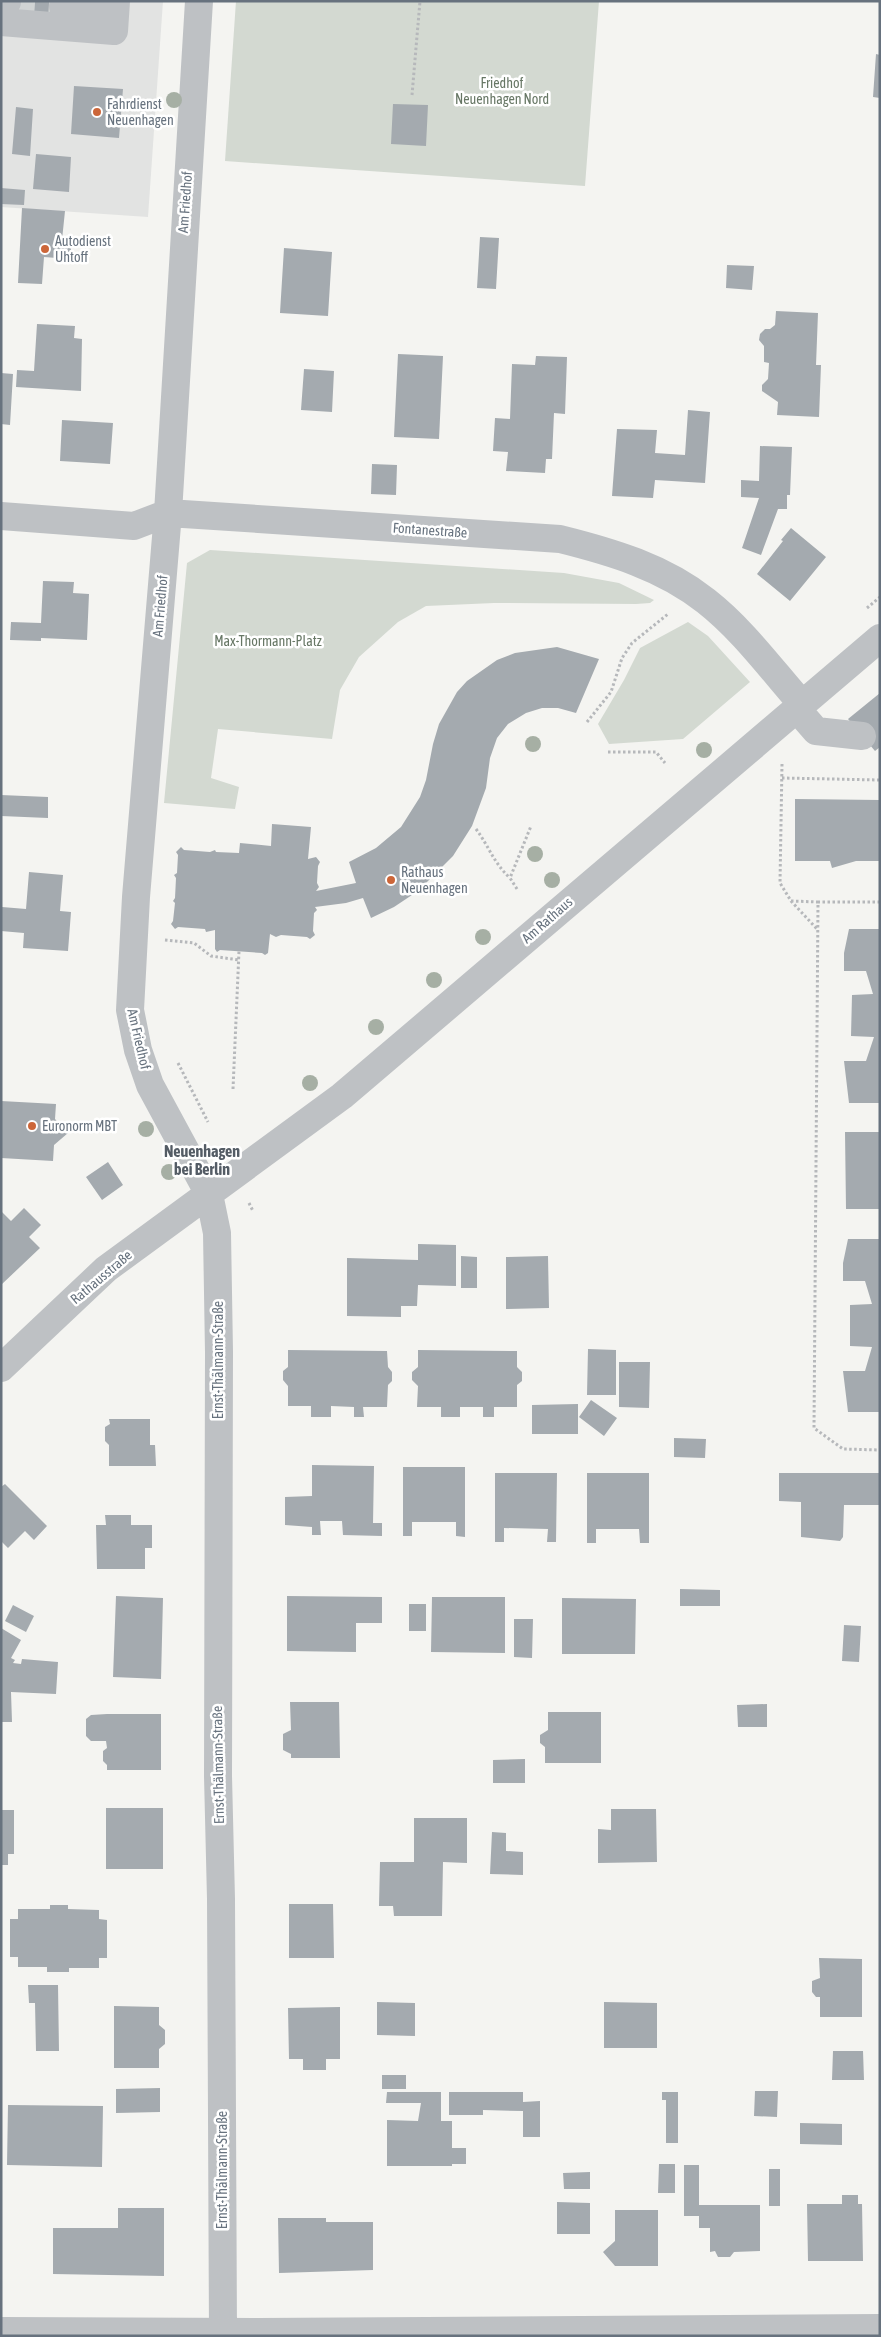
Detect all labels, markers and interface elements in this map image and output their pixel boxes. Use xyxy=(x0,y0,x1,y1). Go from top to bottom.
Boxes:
park label: Friedhof Neuenhagen Nord xyxy=(455,75,549,107)
place label: Fahrdienst Neuenhagen xyxy=(107,96,174,128)
marker: Fahrdienst Neuenhagen xyxy=(91,106,103,118)
street label: Am Friedhof xyxy=(175,171,195,233)
place label: Autodienst Uhtoff xyxy=(55,233,111,265)
marker: Autodienst Uhtoff xyxy=(39,243,51,255)
street label: Fontanestraße xyxy=(392,519,468,541)
street label: Am Friedhof xyxy=(149,574,171,637)
park label: Max-Thormann-Platz xyxy=(214,633,322,649)
place label: Rathaus Neuenhagen xyxy=(401,864,468,896)
marker: Rathaus Neuenhagen xyxy=(385,874,397,886)
street label: Am Rathaus xyxy=(519,894,575,946)
street label: Am Friedhof xyxy=(124,1007,154,1071)
place label: Euronorm MBT xyxy=(42,1118,117,1134)
marker: Euronorm MBT xyxy=(26,1120,38,1132)
district label: Neuenhagen bei Berlin xyxy=(164,1142,240,1178)
street label: Rathausstraße xyxy=(67,1247,135,1307)
street label: Ernst-Thälmann-Straße xyxy=(210,1301,226,1419)
street label: Ernst-Thälmann-Straße xyxy=(209,1706,227,1824)
street label: Ernst-Thälmann-Straße xyxy=(214,2111,230,2229)

